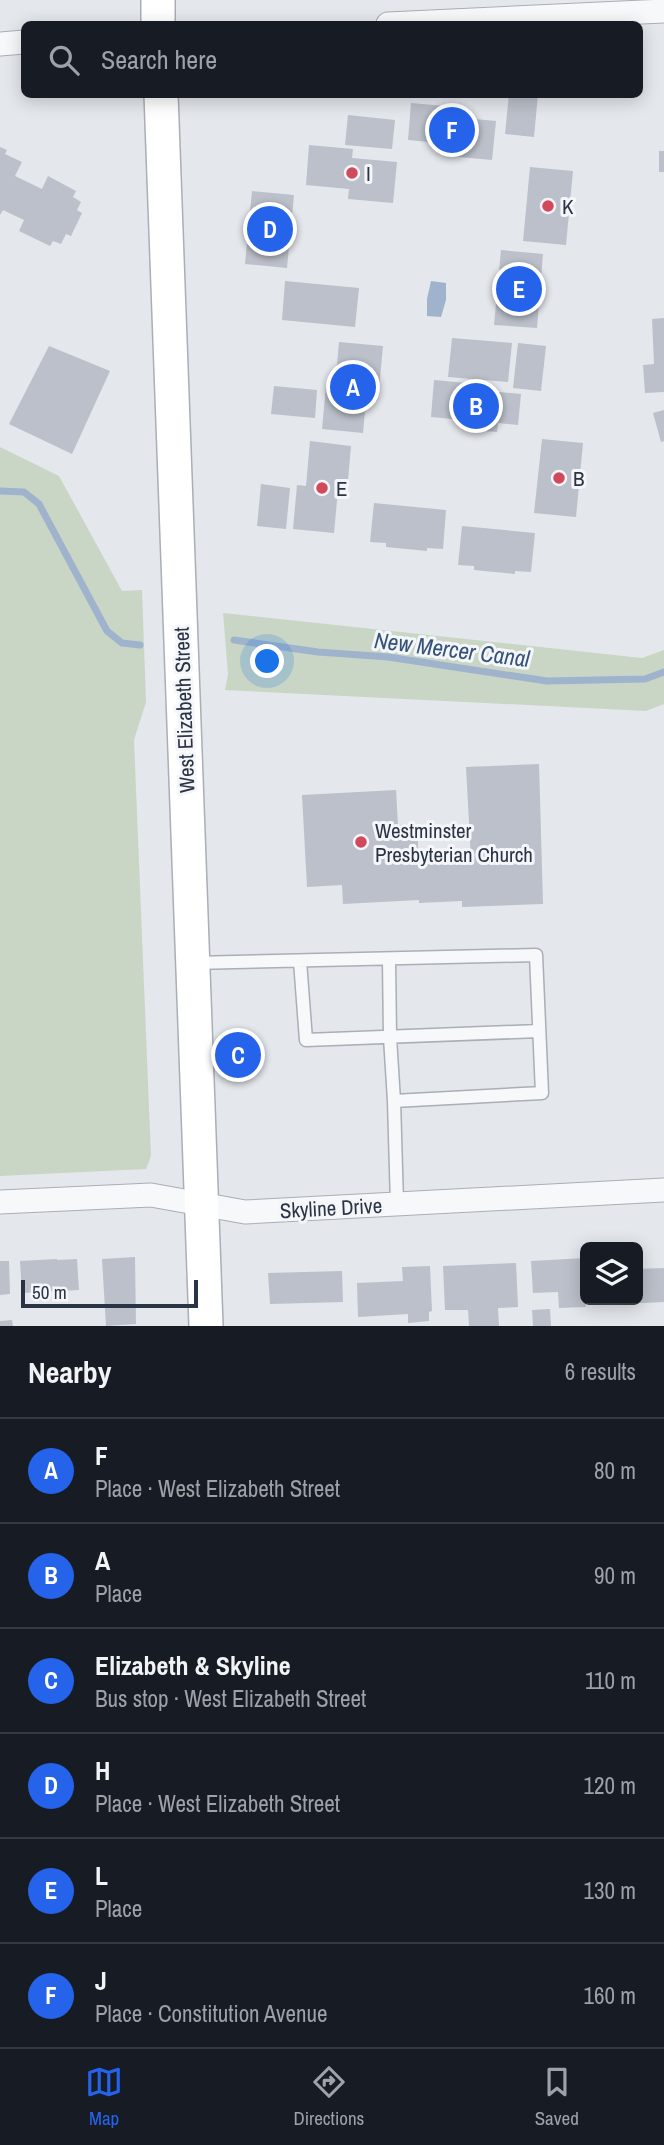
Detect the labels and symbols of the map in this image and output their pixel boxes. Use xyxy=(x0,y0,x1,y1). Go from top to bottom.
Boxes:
pin: F xyxy=(429,104,475,156)
place label: I xyxy=(366,159,371,188)
marker: I xyxy=(344,165,360,181)
place label: K xyxy=(562,192,574,221)
marker: K xyxy=(540,198,556,214)
pin: D xyxy=(247,203,293,255)
pin: E xyxy=(496,263,542,315)
pin: A xyxy=(330,361,376,413)
pin: B xyxy=(453,380,499,432)
place label: B xyxy=(573,464,585,493)
marker: B xyxy=(551,470,567,486)
place label: E xyxy=(336,474,348,503)
marker: E xyxy=(314,480,330,496)
water label: New Mercer Canal xyxy=(373,624,532,674)
street label: West Elizabeth Street xyxy=(167,626,201,794)
your location xyxy=(250,644,284,678)
place label: Westminster Presbyterian Church xyxy=(375,816,533,869)
marker: Westminster Presbyterian Church xyxy=(353,834,369,850)
pin: C xyxy=(215,1029,261,1081)
street label: Skyline Drive xyxy=(279,1191,383,1225)
scale bar xyxy=(21,1277,198,1309)

